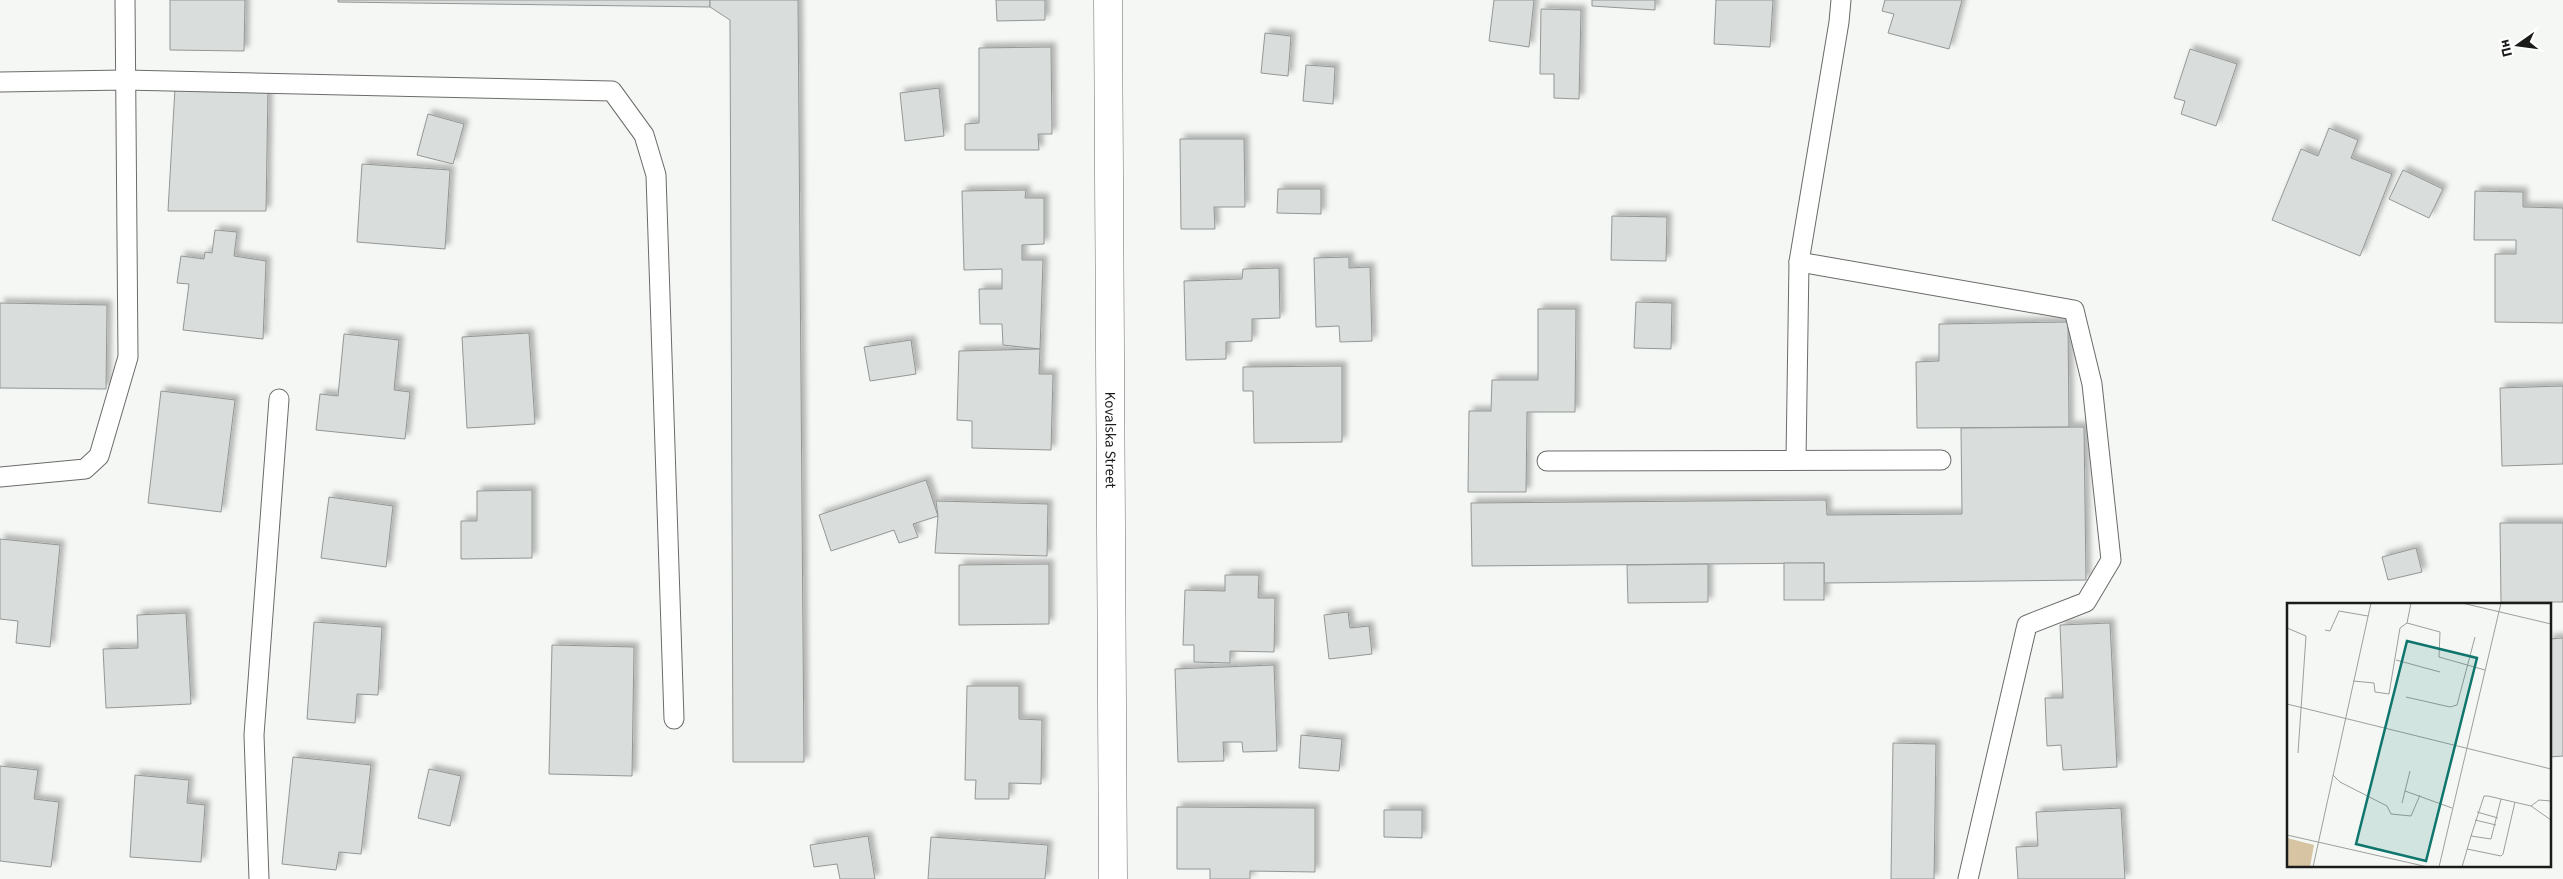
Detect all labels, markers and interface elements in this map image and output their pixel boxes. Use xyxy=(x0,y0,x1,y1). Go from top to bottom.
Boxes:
north arrow xyxy=(2493,20,2543,70)
text: Пн xyxy=(2495,37,2518,59)
street label: Kovalska Street xyxy=(1099,392,1121,488)
inset map xyxy=(2287,603,2550,866)

